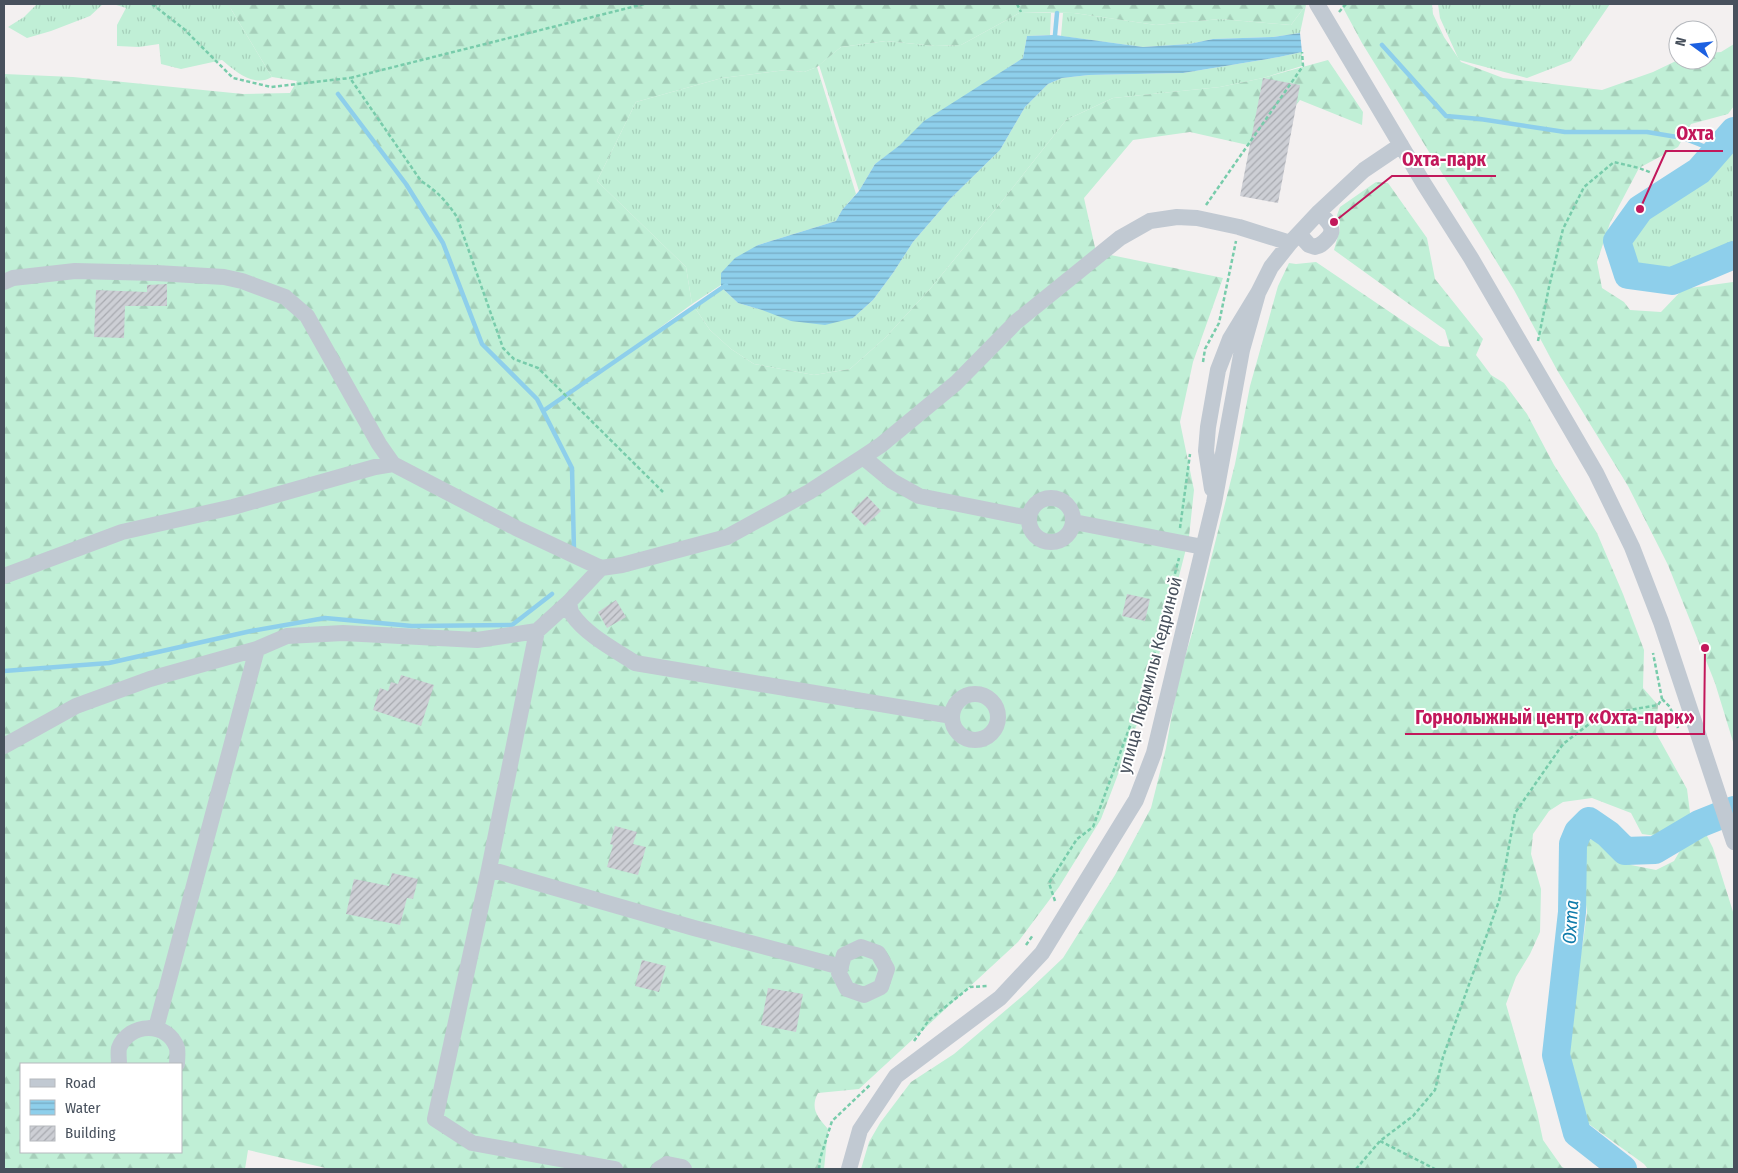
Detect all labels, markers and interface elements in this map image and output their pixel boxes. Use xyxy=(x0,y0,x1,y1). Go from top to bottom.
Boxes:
north arrow xyxy=(1668,20,1718,70)
text: N xyxy=(1672,36,1690,48)
callout: Охта xyxy=(1666,117,1723,151)
text: Охта xyxy=(1676,122,1714,145)
callout: Охта-парк xyxy=(1392,142,1496,176)
text: Охта-парк xyxy=(1402,148,1486,171)
street label: улица Людмилы Кедриной xyxy=(1113,574,1187,776)
callout: Горнолыжный центр «Охта-парк» xyxy=(1405,700,1704,734)
text: Горнолыжный центр «Охта-парк» xyxy=(1415,706,1695,729)
water label: Охта xyxy=(1557,899,1584,945)
legend xyxy=(20,1063,182,1153)
text: Road xyxy=(65,1074,96,1092)
text: Water xyxy=(65,1099,101,1117)
text: Building xyxy=(65,1124,116,1142)

